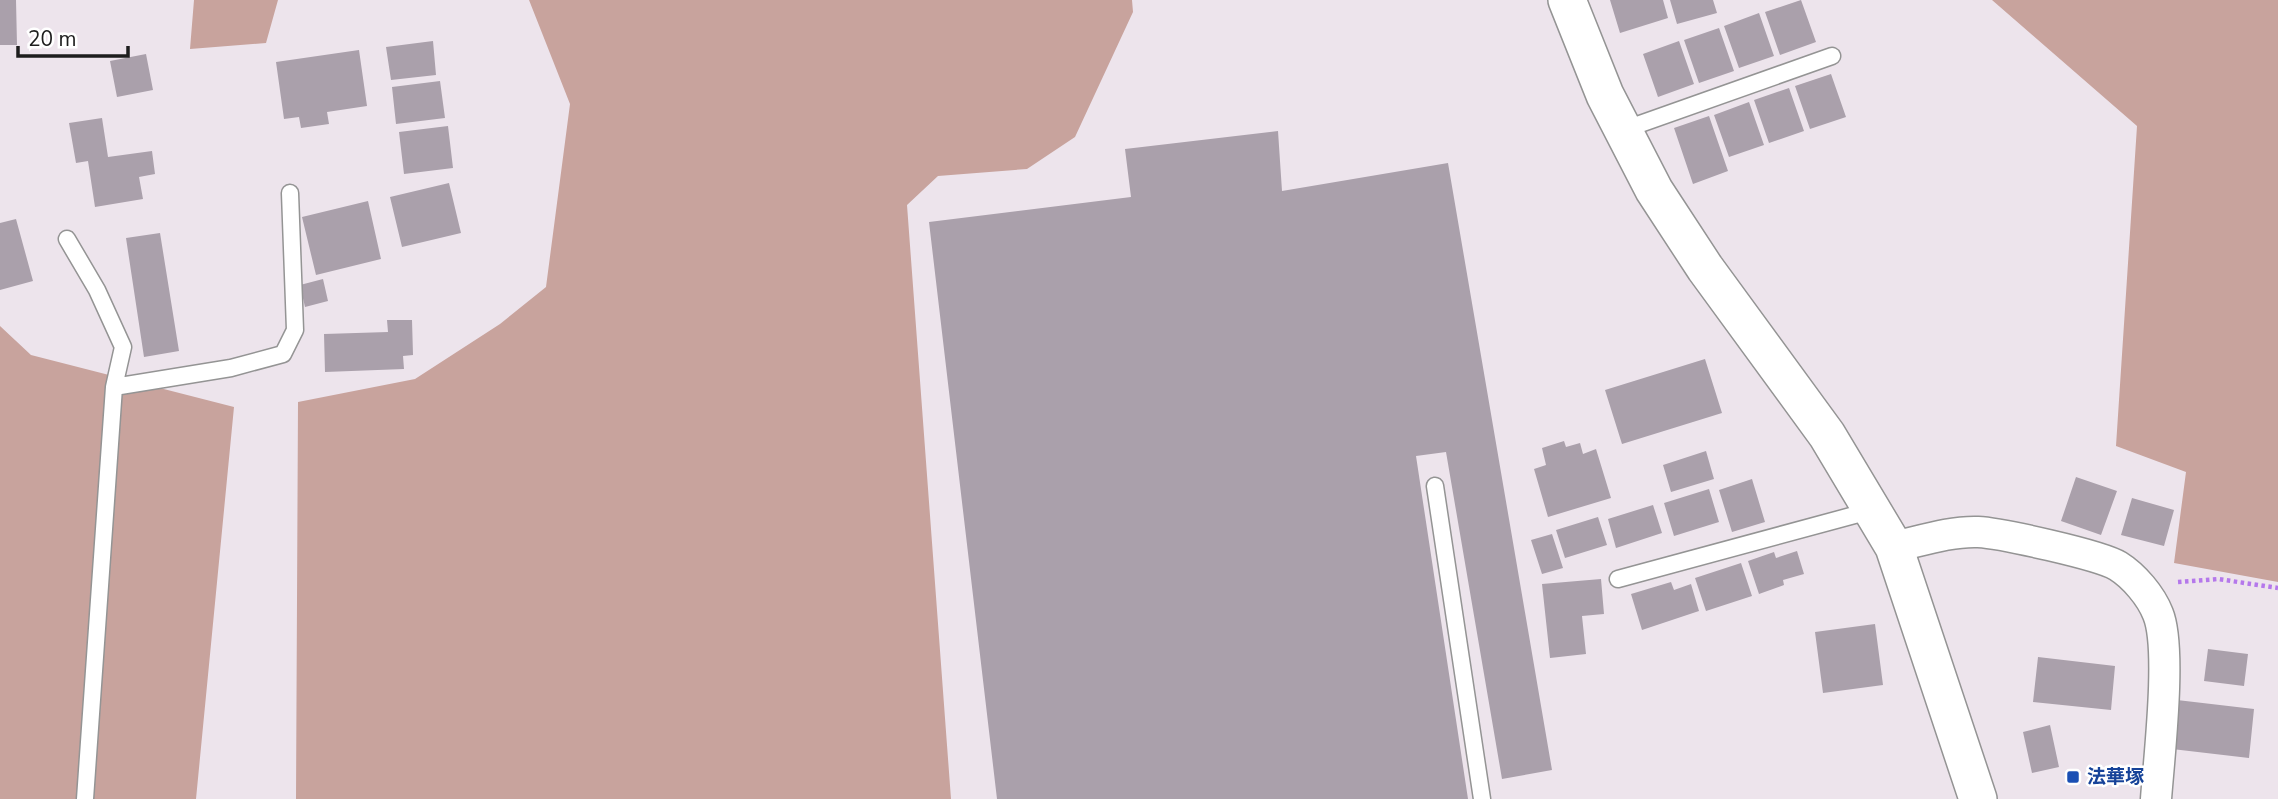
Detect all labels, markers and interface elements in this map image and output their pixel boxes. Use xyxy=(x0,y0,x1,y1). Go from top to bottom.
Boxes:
scale bar xyxy=(18,14,128,58)
text: 20 m xyxy=(28,25,77,53)
place label: 法華塚 xyxy=(2087,764,2144,790)
marker: 法華塚 xyxy=(2065,769,2081,785)

